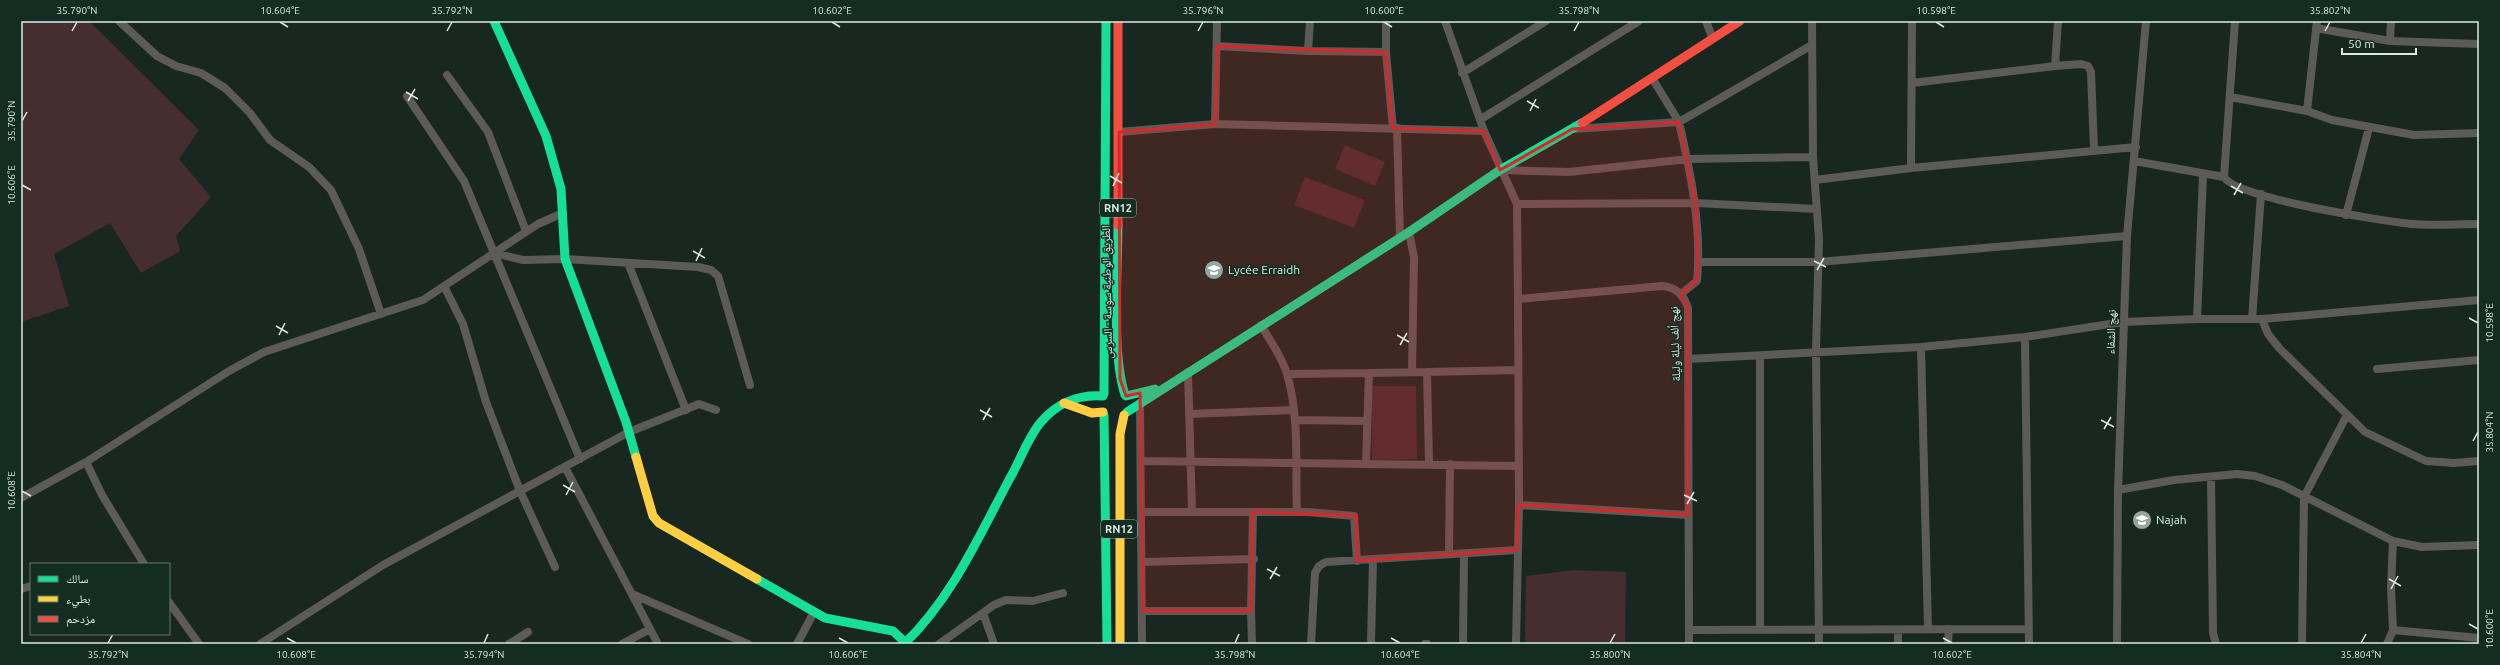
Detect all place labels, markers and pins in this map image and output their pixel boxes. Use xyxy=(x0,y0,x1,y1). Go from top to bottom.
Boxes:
school or university icon: Lycée Erraidh xyxy=(1203,259,1225,281)
place label: Lycée Erraidh xyxy=(1228,263,1300,276)
school or university icon: Najah xyxy=(2131,509,2153,531)
place label: Najah xyxy=(2156,513,2187,526)

